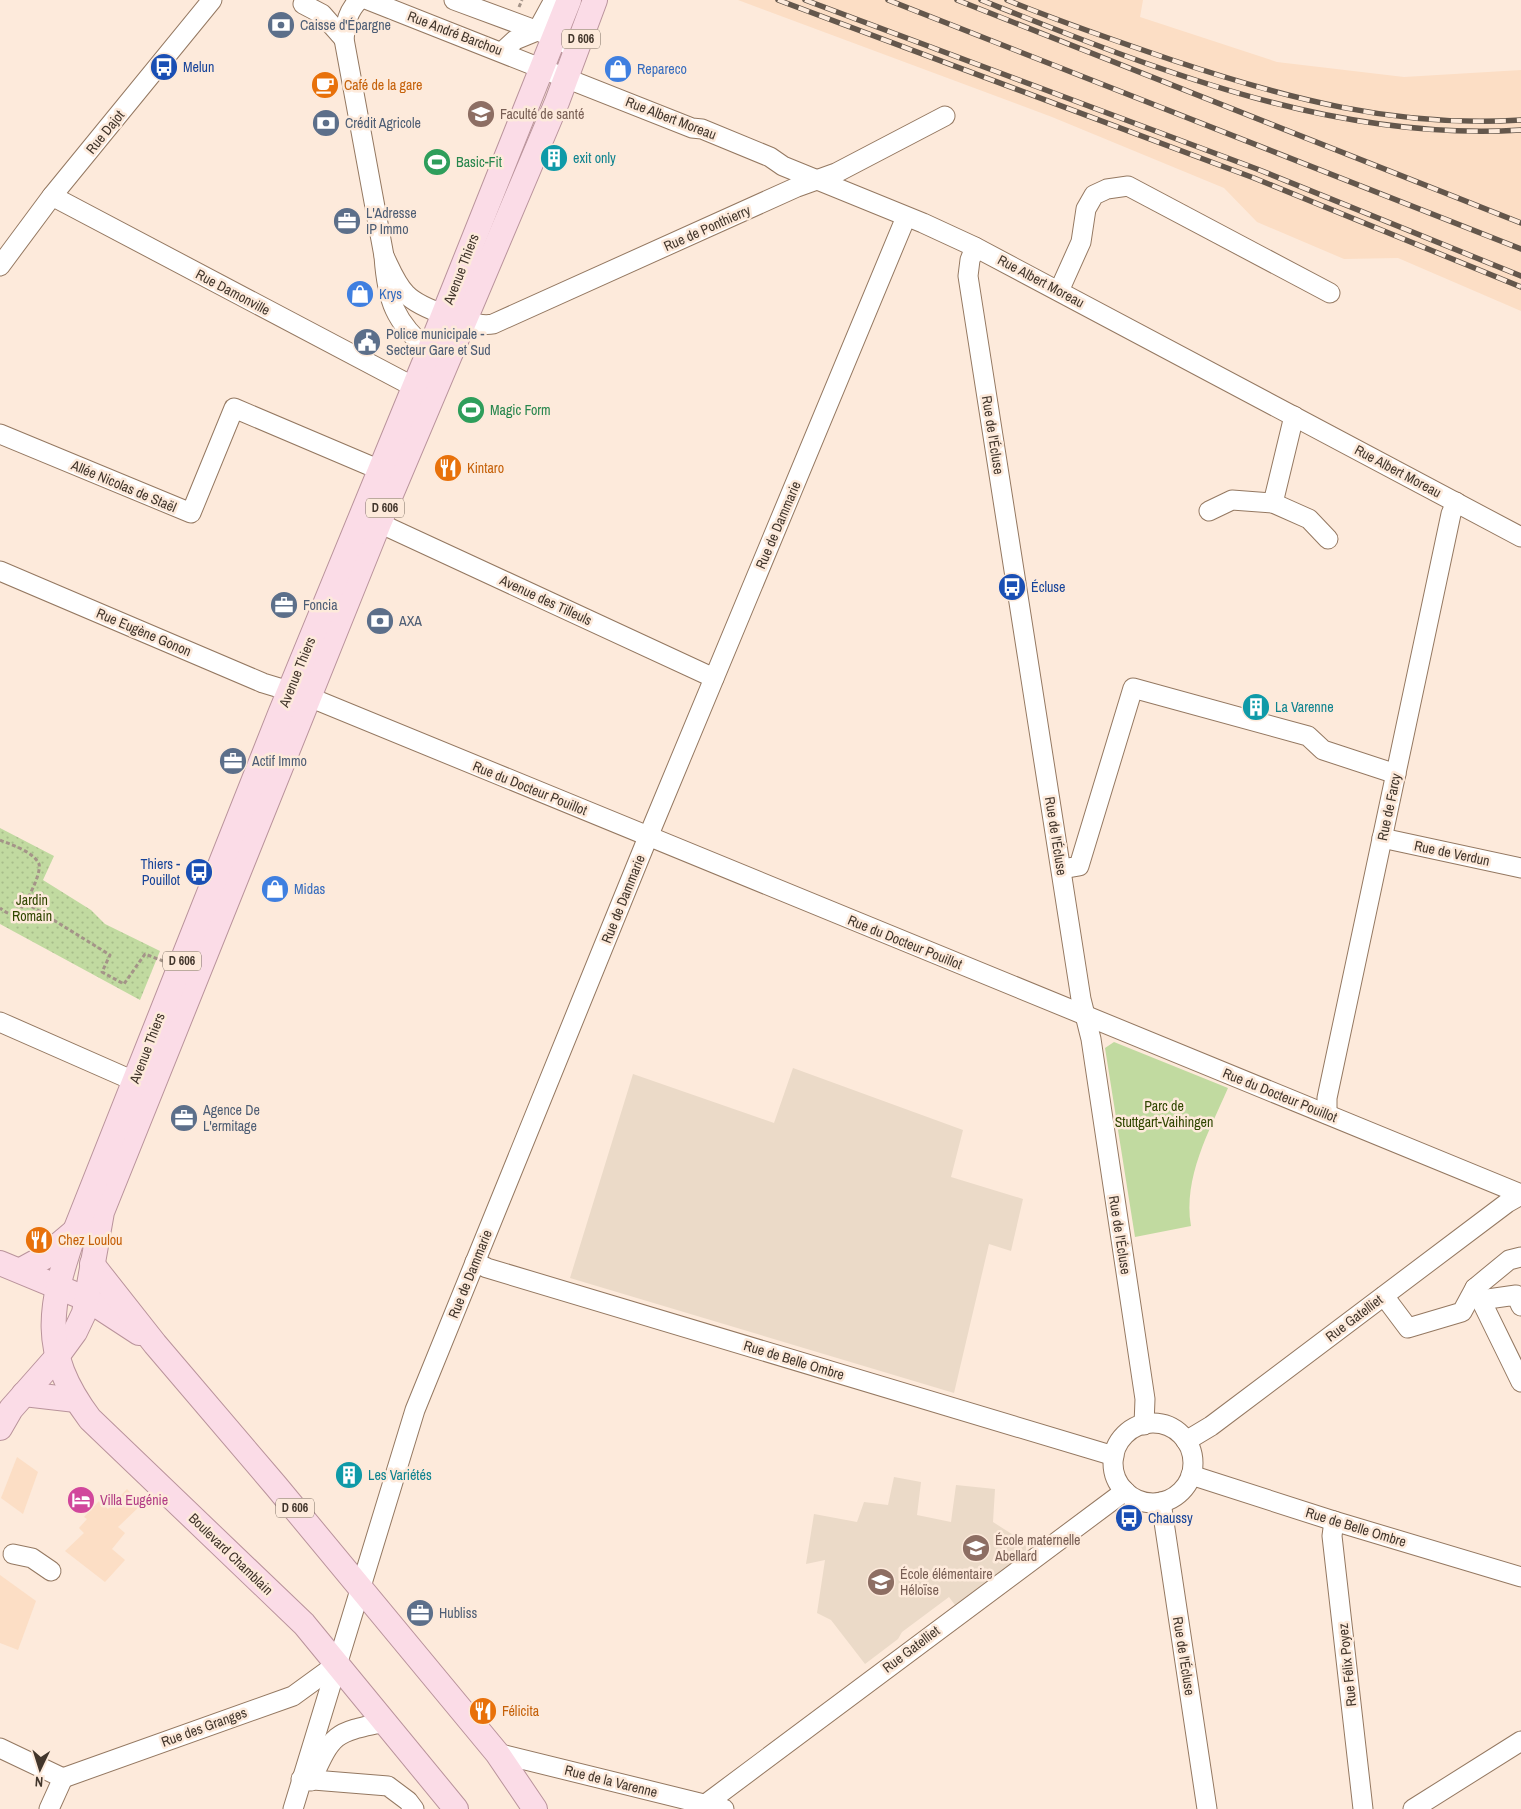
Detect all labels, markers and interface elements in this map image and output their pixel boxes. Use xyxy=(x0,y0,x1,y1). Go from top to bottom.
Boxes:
street label: Rue André Barchou xyxy=(405,7,505,59)
bank icon: Caisse d'Épargne xyxy=(266,10,296,40)
place label: Caisse d'Épargne xyxy=(300,16,391,34)
road number: D 606 xyxy=(562,30,600,48)
bus stop icon: Melun xyxy=(149,52,179,82)
shop icon: Repareco xyxy=(603,54,633,84)
place label: Melun xyxy=(183,58,214,76)
place label: Repareco xyxy=(637,60,687,78)
cafe icon: Café de la gare xyxy=(310,70,340,100)
place label: Café de la gare xyxy=(344,76,423,94)
street label: Rue Albert Moreau xyxy=(623,92,719,144)
school or university icon: Faculté de santé xyxy=(466,99,496,129)
place label: Faculté de santé xyxy=(500,105,584,123)
street label: Rue Dajot xyxy=(82,107,128,157)
bank icon: Crédit Agricole xyxy=(311,108,341,138)
place label: Crédit Agricole xyxy=(345,114,421,132)
building icon: exit only xyxy=(539,143,569,173)
sports icon: Basic-Fit xyxy=(422,147,452,177)
place label: exit only xyxy=(573,149,616,167)
place label: Basic-Fit xyxy=(456,153,502,171)
street label: Rue de Ponthierry xyxy=(661,201,753,255)
place label: L'Adresse IP Immo xyxy=(366,204,417,238)
office icon: L'Adresse IP Immo xyxy=(332,206,362,236)
street label: Avenue Thiers xyxy=(439,231,483,308)
street label: Rue Albert Moreau xyxy=(995,251,1087,311)
street label: Rue Damonville xyxy=(193,265,273,319)
shop icon: Krys xyxy=(345,279,375,309)
place label: Krys xyxy=(379,285,402,303)
place label: Police municipale - Secteur Gare et Sud xyxy=(386,325,491,359)
public building icon: Police municipale - Secteur Gare et Sud xyxy=(352,327,382,357)
street label: Rue de l'Écluse xyxy=(978,394,1008,476)
sports icon: Magic Form xyxy=(456,395,486,425)
place label: Magic Form xyxy=(490,401,551,419)
street label: Rue Albert Moreau xyxy=(1352,441,1444,501)
restaurant icon: Kintaro xyxy=(433,453,463,483)
street label: Allée Nicolas de Staël xyxy=(68,455,179,516)
place label: Kintaro xyxy=(467,459,504,477)
street label: Rue de Dammarie xyxy=(751,478,805,572)
road number: D 606 xyxy=(366,498,404,518)
street label: Avenue des Tilleuls xyxy=(496,570,595,629)
bus stop icon: Écluse xyxy=(997,572,1027,602)
place label: Écluse xyxy=(1031,578,1065,596)
office icon: Foncia xyxy=(269,590,299,620)
place label: Foncia xyxy=(303,596,338,614)
street label: Rue Eugène Gonon xyxy=(94,604,194,660)
bank icon: AXA xyxy=(365,606,395,636)
place label: AXA xyxy=(398,612,422,630)
street label: Avenue Thiers xyxy=(274,634,319,711)
building icon: La Varenne xyxy=(1241,692,1271,722)
place label: La Varenne xyxy=(1275,698,1334,716)
office icon: Actif Immo xyxy=(218,746,248,776)
place label: Actif Immo xyxy=(251,752,307,770)
street label: Rue du Docteur Pouillot xyxy=(470,757,590,819)
street label: Rue de Farcy xyxy=(1373,771,1405,842)
street label: Rue de l'Écluse xyxy=(1041,795,1071,877)
street label: Rue de Verdun xyxy=(1413,836,1491,870)
street label: Rue de Dammarie xyxy=(597,852,649,946)
place label: Thiers - Pouillot xyxy=(140,855,180,889)
bus stop icon: Thiers - Pouillot xyxy=(184,857,214,887)
shop icon: Midas xyxy=(260,874,290,904)
place label: Midas xyxy=(294,880,326,898)
park label: Jardin Romain xyxy=(12,891,52,925)
street label: Rue du Docteur Pouillot xyxy=(845,911,965,973)
road number: D 606 xyxy=(163,951,201,970)
street label: Avenue Thiers xyxy=(125,1010,169,1087)
street label: Rue du Docteur Pouillot xyxy=(1220,1064,1340,1126)
park label: Parc de Stuttgart-Vaihingen xyxy=(1115,1097,1213,1131)
place label: Agence De L'ermitage xyxy=(202,1101,260,1135)
office icon: Agence De L'ermitage xyxy=(169,1103,199,1133)
street label: Rue de l'Écluse xyxy=(1105,1194,1135,1276)
restaurant icon: Chez Loulou xyxy=(24,1225,54,1255)
street label: Rue de Dammarie xyxy=(444,1227,496,1321)
place label: Chez Loulou xyxy=(58,1231,122,1249)
street label: Rue Gatelliet xyxy=(1322,1291,1386,1345)
street label: Rue de Belle Ombre xyxy=(742,1336,846,1384)
building icon: Les Variétés xyxy=(334,1460,364,1490)
place label: Les Variétés xyxy=(368,1466,432,1484)
hotel icon: Villa Eugénie xyxy=(66,1485,96,1515)
place label: Villa Eugénie xyxy=(100,1491,168,1509)
road number: D 606 xyxy=(276,1499,314,1518)
bus stop icon: Chaussy xyxy=(1114,1503,1144,1533)
street label: Rue de Belle Ombre xyxy=(1304,1503,1408,1551)
street label: Boulevard Chamblain xyxy=(185,1509,277,1599)
place label: Chaussy xyxy=(1148,1509,1193,1527)
place label: École maternelle Abellard xyxy=(994,1531,1081,1565)
school or university icon: École maternelle Abellard xyxy=(961,1533,991,1563)
place label: École élémentaire Héloïse xyxy=(900,1565,993,1599)
school or university icon: École élémentaire Héloïse xyxy=(866,1567,896,1597)
office icon: Hubliss xyxy=(405,1598,435,1628)
place label: Hubliss xyxy=(439,1604,478,1622)
street label: Rue de l'Écluse xyxy=(1169,1615,1199,1697)
street label: Rue Gatelliet xyxy=(879,1622,943,1676)
street label: Rue Félix Poyez xyxy=(1334,1622,1360,1708)
restaurant icon: Félicita xyxy=(468,1696,498,1726)
place label: Félicita xyxy=(502,1702,540,1720)
street label: Rue des Granges xyxy=(159,1703,250,1751)
north arrow xyxy=(15,1744,65,1794)
street label: Rue de la Varenne xyxy=(563,1761,659,1801)
text: N xyxy=(34,1773,44,1791)

